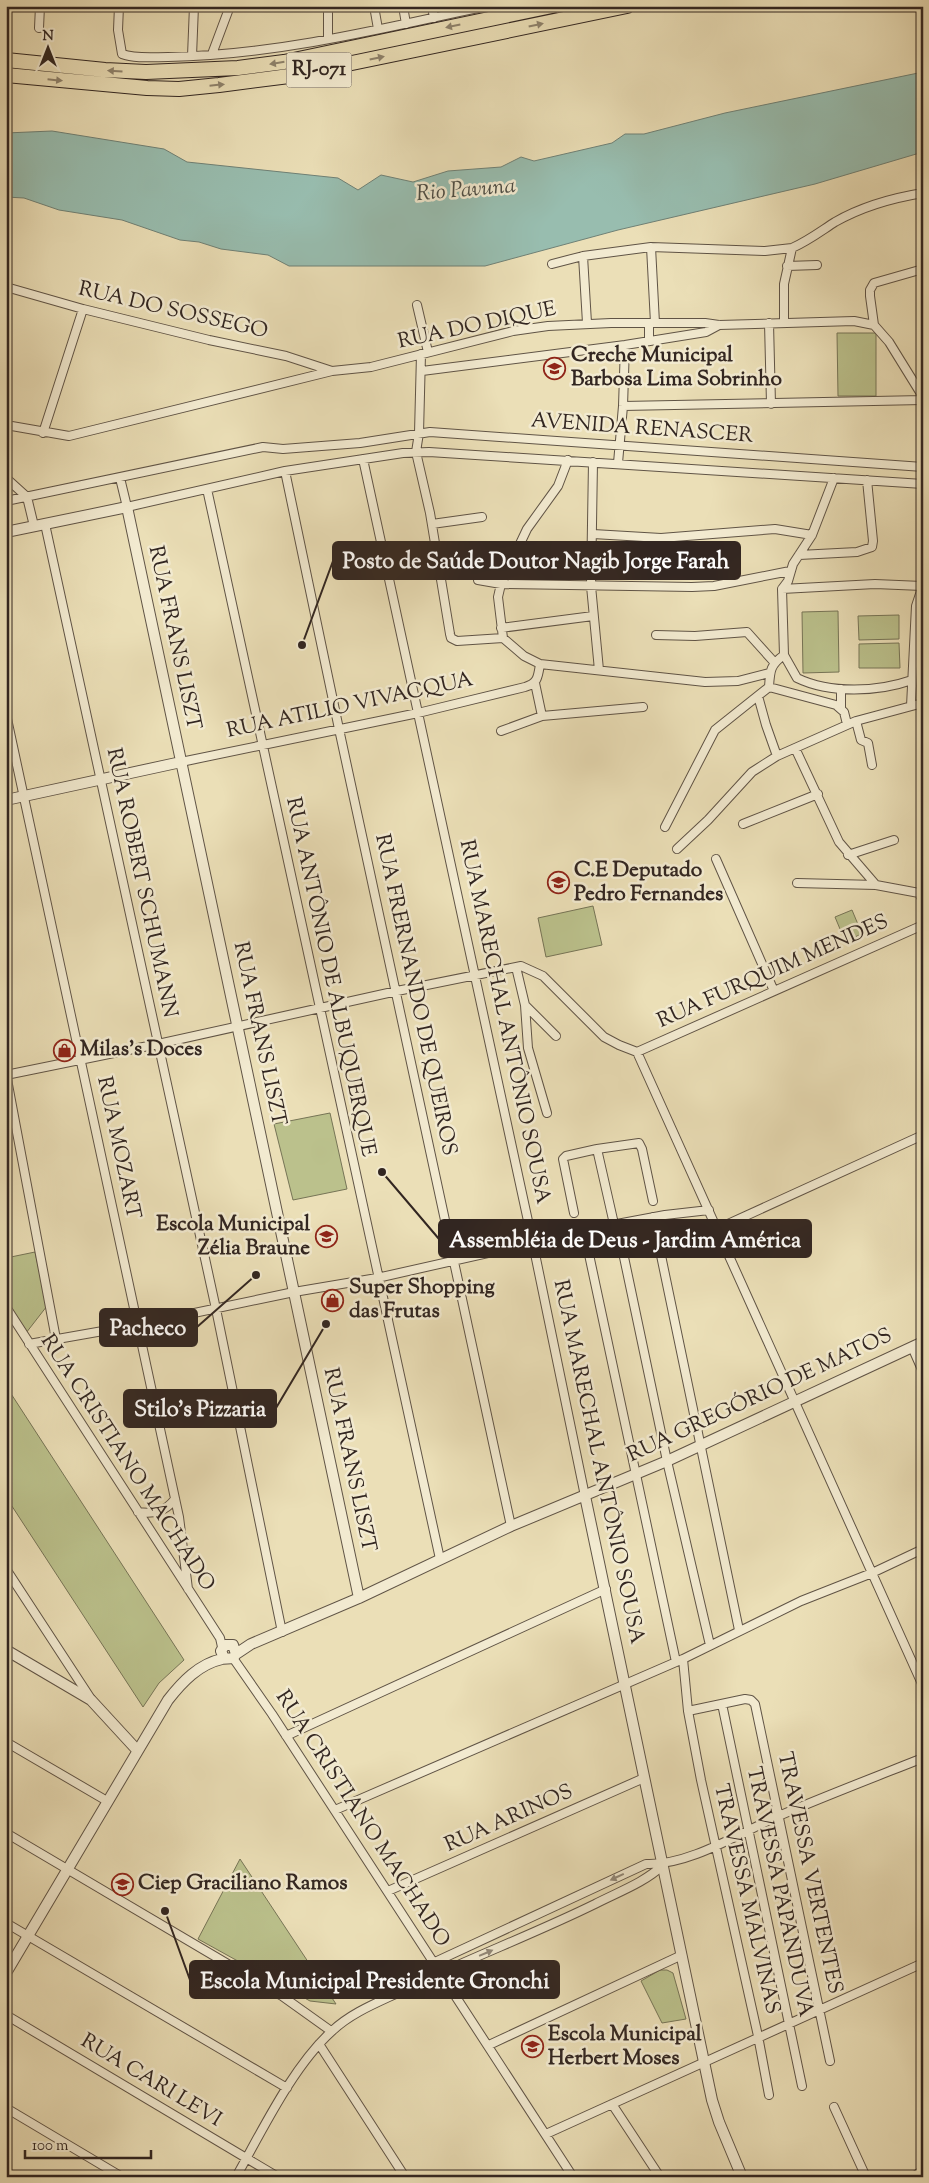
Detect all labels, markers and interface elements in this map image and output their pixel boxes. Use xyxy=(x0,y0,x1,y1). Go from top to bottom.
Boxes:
one-way arrow xyxy=(528,21,544,29)
north arrow xyxy=(22,22,72,72)
one-way arrow xyxy=(445,23,461,31)
text: N xyxy=(42,27,54,47)
road number: RJ-071 xyxy=(286,52,352,88)
one-way arrow xyxy=(369,54,385,62)
one-way arrow xyxy=(268,59,284,67)
one-way arrow xyxy=(107,66,123,74)
one-way arrow xyxy=(47,76,63,84)
one-way arrow xyxy=(209,81,225,89)
water label: Rio Pavuna xyxy=(415,171,517,211)
street label: RUA DO SOSSEGO xyxy=(75,275,271,347)
street label: RUA DO DIQUE xyxy=(395,295,559,357)
place label: Creche Municipal Barbosa Lima Sobrinho xyxy=(571,341,782,395)
school or university icon: Creche Municipal Barbosa Lima Sobrinho xyxy=(543,356,567,380)
street label: AVENIDA RENASCER xyxy=(530,406,754,452)
callout: Posto de Saúde Doutor Nagib Jorge Farah xyxy=(333,542,740,579)
street label: RUA FRANS LISZT xyxy=(140,543,208,733)
text: Posto de Saúde Doutor Nagib Jorge Farah xyxy=(343,547,730,579)
street label: RUA ATILIO VIVACQUA xyxy=(224,665,476,747)
street label: RUA ROBERT SCHUMANN xyxy=(98,745,184,1021)
street label: RUA ANTÔNIO DE ALBUQUERQUE xyxy=(277,795,383,1160)
street label: RUA FRERNANDO DE QUEIROS xyxy=(366,831,464,1159)
street label: RUA MARECHAL ANTÔNIO SOUSA xyxy=(451,837,557,1207)
place label: C.E Deputado Pedro Fernandes xyxy=(574,856,723,910)
school or university icon: C.E Deputado Pedro Fernandes xyxy=(546,871,570,895)
street label: RUA FURQUIM MENDES xyxy=(652,907,894,1037)
street label: RUA FRANS LISZT xyxy=(225,939,293,1129)
place label: Milas's Doces xyxy=(80,1035,202,1065)
shop icon: Milas's Doces xyxy=(52,1038,76,1062)
street label: RUA MOZART xyxy=(88,1074,148,1222)
place label: Escola Municipal Zélia Braune xyxy=(156,1210,310,1264)
callout: Assembléia de Deus - Jardim América xyxy=(439,1220,811,1257)
school or university icon: Escola Municipal Zélia Braune xyxy=(314,1225,338,1249)
text: Assembléia de Deus - Jardim América xyxy=(449,1226,802,1258)
place label: Super Shopping das Frutas xyxy=(349,1273,496,1327)
street label: RUA MARECHAL ANTÔNIO SOUSA xyxy=(545,1277,651,1647)
shop icon: Super Shopping das Frutas xyxy=(321,1288,345,1312)
callout: Pacheco xyxy=(100,1309,197,1346)
text: Pacheco xyxy=(110,1314,186,1346)
street label: RUA GREGÓRIO DE MATOS xyxy=(623,1321,897,1471)
street label: RUA CRISTIANO MACHADO xyxy=(32,1329,222,1597)
street label: RUA FRANS LISZT xyxy=(315,1365,383,1555)
callout: Stilo's Pizzaria xyxy=(124,1390,276,1427)
text: Stilo's Pizzaria xyxy=(134,1395,267,1427)
street label: RUA CRISTIANO MACHADO xyxy=(267,1685,457,1953)
street label: TRAVESSA VERTENTES xyxy=(769,1749,849,1997)
street label: TRAVESSA PAPANDUVA xyxy=(738,1764,820,2020)
street label: RUA ARINOS xyxy=(440,1777,578,1861)
street label: TRAVESSA MALVINAS xyxy=(705,1781,787,2017)
place label: Ciep Graciliano Ramos xyxy=(138,1869,347,1899)
school or university icon: Ciep Graciliano Ramos xyxy=(110,1872,134,1896)
one-way arrow xyxy=(610,1873,625,1882)
one-way arrow xyxy=(479,1948,493,1956)
callout: Escola Municipal Presidente Gronchi xyxy=(190,1961,559,1998)
text: Escola Municipal Presidente Gronchi xyxy=(201,1967,550,1999)
place label: Escola Municipal Herbert Moses xyxy=(548,2020,702,2074)
street label: RUA CARI LEVI xyxy=(75,2027,227,2135)
school or university icon: Escola Municipal Herbert Moses xyxy=(520,2035,544,2059)
scale bar xyxy=(25,2128,151,2160)
text: 100 m xyxy=(32,2136,69,2157)

